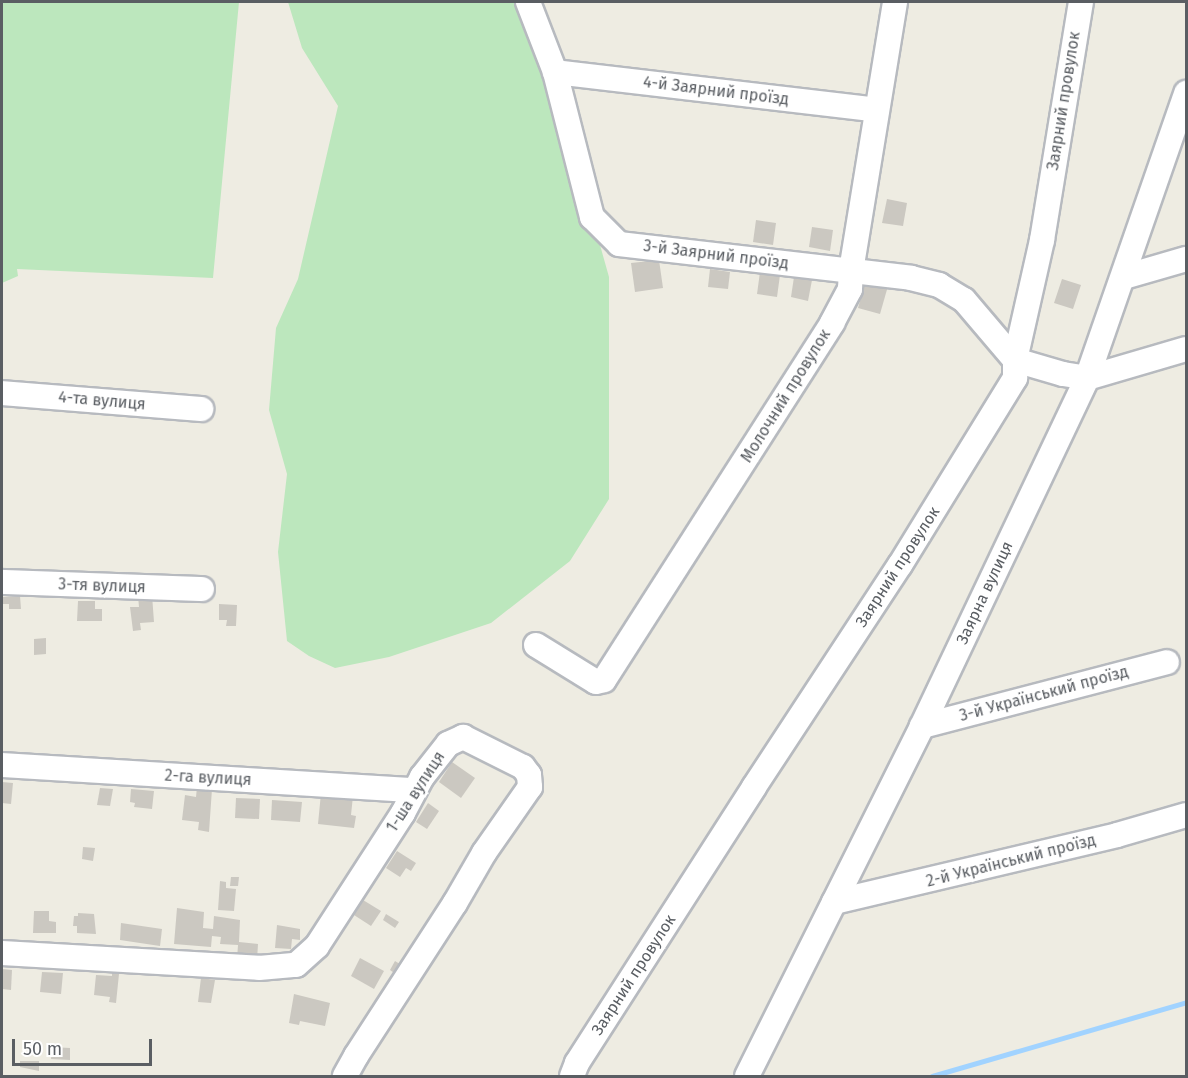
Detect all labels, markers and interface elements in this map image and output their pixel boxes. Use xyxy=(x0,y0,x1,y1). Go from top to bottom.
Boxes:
street label: Заярний провулок xyxy=(1044,30,1084,172)
street label: 4-й Заярний проїзд xyxy=(642,73,790,109)
street label: 3-й Заярний проїзд xyxy=(642,237,790,273)
street label: Молочний провулок xyxy=(737,326,835,466)
street label: 4-та вулиця xyxy=(58,388,146,414)
street label: Заярний провулок xyxy=(852,503,944,631)
street label: Заярна вулиця xyxy=(953,539,1017,647)
street label: 3-тя вулиця xyxy=(58,575,146,597)
street label: 3-й Український проїзд xyxy=(957,662,1131,726)
street label: 1-ша вулиця xyxy=(383,748,449,836)
street label: 2-га вулиця xyxy=(164,766,252,790)
street label: 2-й Український проїзд xyxy=(924,831,1098,891)
street label: Заярний провулок xyxy=(588,911,680,1039)
scale bar xyxy=(15,1027,154,1065)
text: 50 m xyxy=(23,1038,62,1060)

